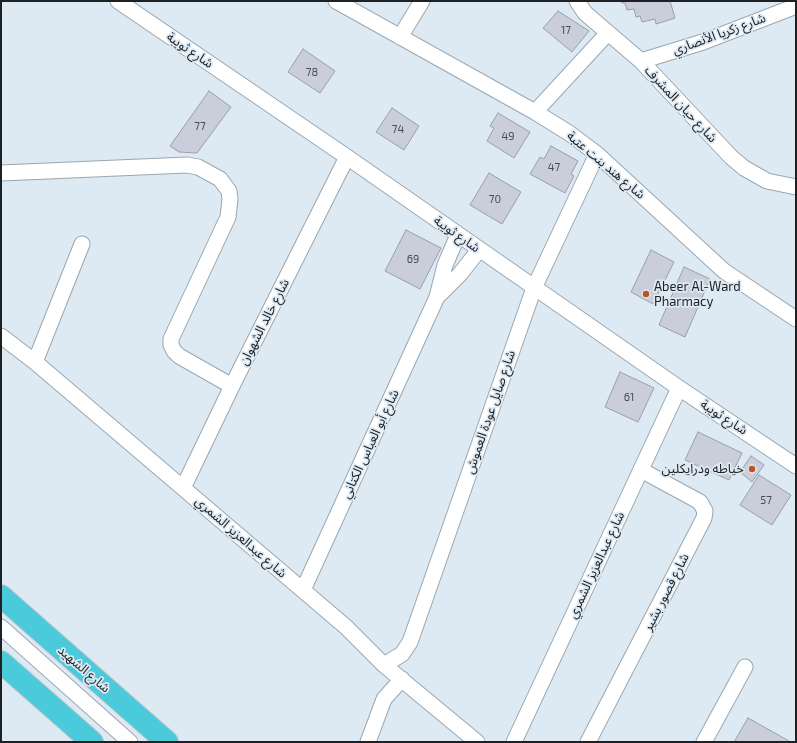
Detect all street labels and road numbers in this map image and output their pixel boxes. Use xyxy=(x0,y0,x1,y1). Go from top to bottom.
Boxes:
street label: شارع زكريا الأنصاري xyxy=(670,10,768,58)
street label: شارع ثويبة xyxy=(164,29,216,71)
street label: شارع حيان المشرف xyxy=(642,63,720,145)
street label: شارع هند بنت عتبة xyxy=(564,128,648,202)
street label: شارع ثويبة xyxy=(431,212,483,256)
street label: شارع خالد الشهوان xyxy=(235,276,293,368)
street label: شارع صايل عودة العموش xyxy=(462,348,518,476)
street label: شارع أبو العباس الكتاني xyxy=(338,387,402,501)
street label: شارع ثويبة xyxy=(698,396,750,438)
street label: شارع عبدالعزيز الشمري xyxy=(192,493,290,581)
street label: شارع عبدالعزيز الشمري xyxy=(564,509,628,621)
street label: شارع قصور بشير xyxy=(640,551,692,633)
street label: شارع الشهيد xyxy=(55,642,113,696)

